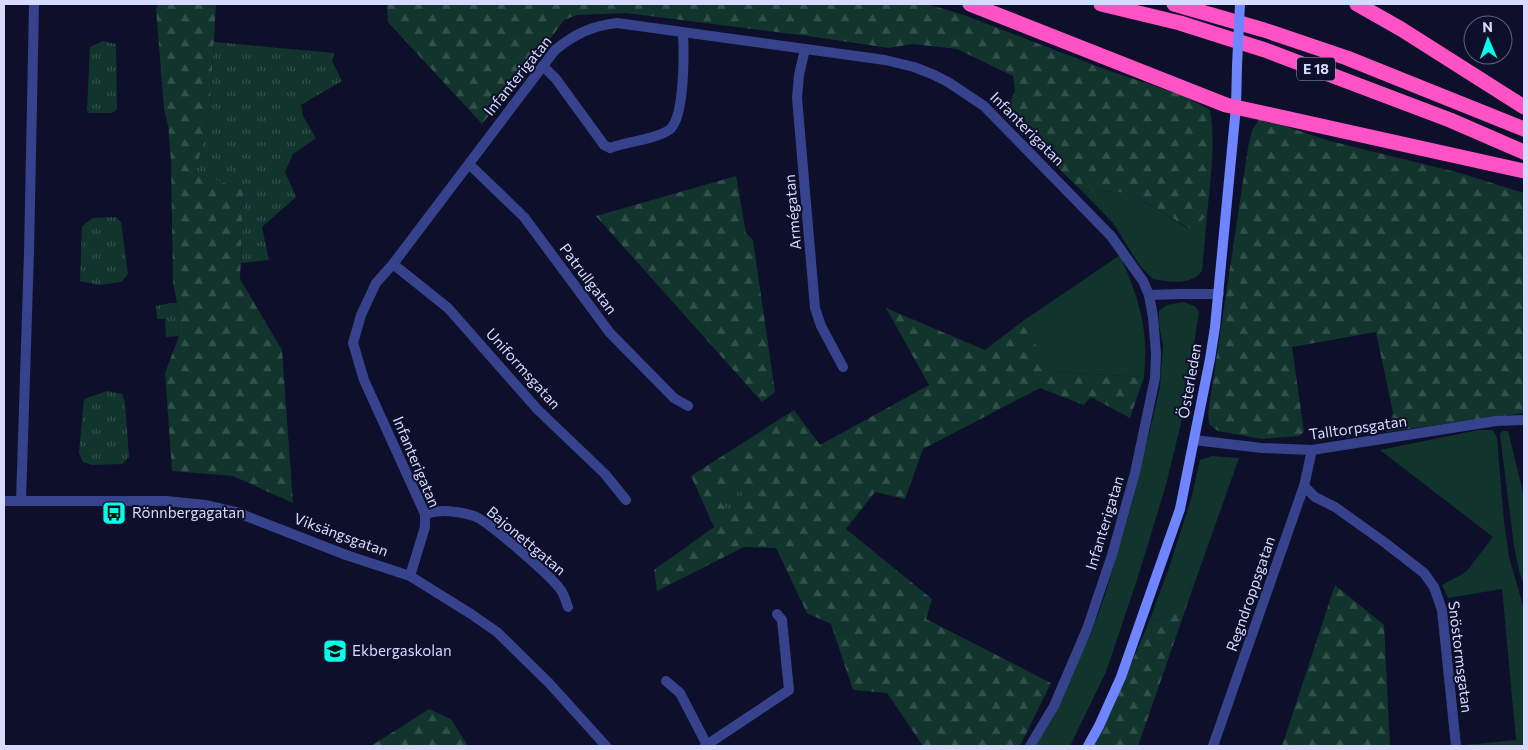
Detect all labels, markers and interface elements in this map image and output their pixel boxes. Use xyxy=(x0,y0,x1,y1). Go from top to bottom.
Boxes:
north arrow xyxy=(1463,15,1513,65)
text: N xyxy=(1482,18,1493,35)
street label: Infanterigatan xyxy=(480,32,555,119)
road number: E 18 xyxy=(1297,58,1335,80)
street label: Infanterigatan xyxy=(987,88,1068,169)
street label: Armégatan xyxy=(780,174,804,251)
street label: Patrullgatan xyxy=(556,239,621,317)
street label: Uniformsgatan xyxy=(483,324,565,412)
street label: Österleden xyxy=(1174,342,1204,420)
street label: Talltorpsgatan xyxy=(1308,411,1408,443)
street label: Infanterigatan xyxy=(390,413,444,510)
street label: Infanterigatan xyxy=(1081,474,1127,572)
bus stop icon: Rönnbergagatan xyxy=(101,500,127,526)
street label: Bajonettgatan xyxy=(484,502,570,578)
place label: Rönnbergagatan xyxy=(132,503,245,521)
street label: Viksängsgatan xyxy=(292,509,391,559)
street label: Regndroppsgatan xyxy=(1222,534,1278,654)
street label: Snöstormsgatan xyxy=(1445,600,1477,714)
school or university icon: Ekbergaskolan xyxy=(322,638,348,664)
place label: Ekbergaskolan xyxy=(352,641,452,659)

